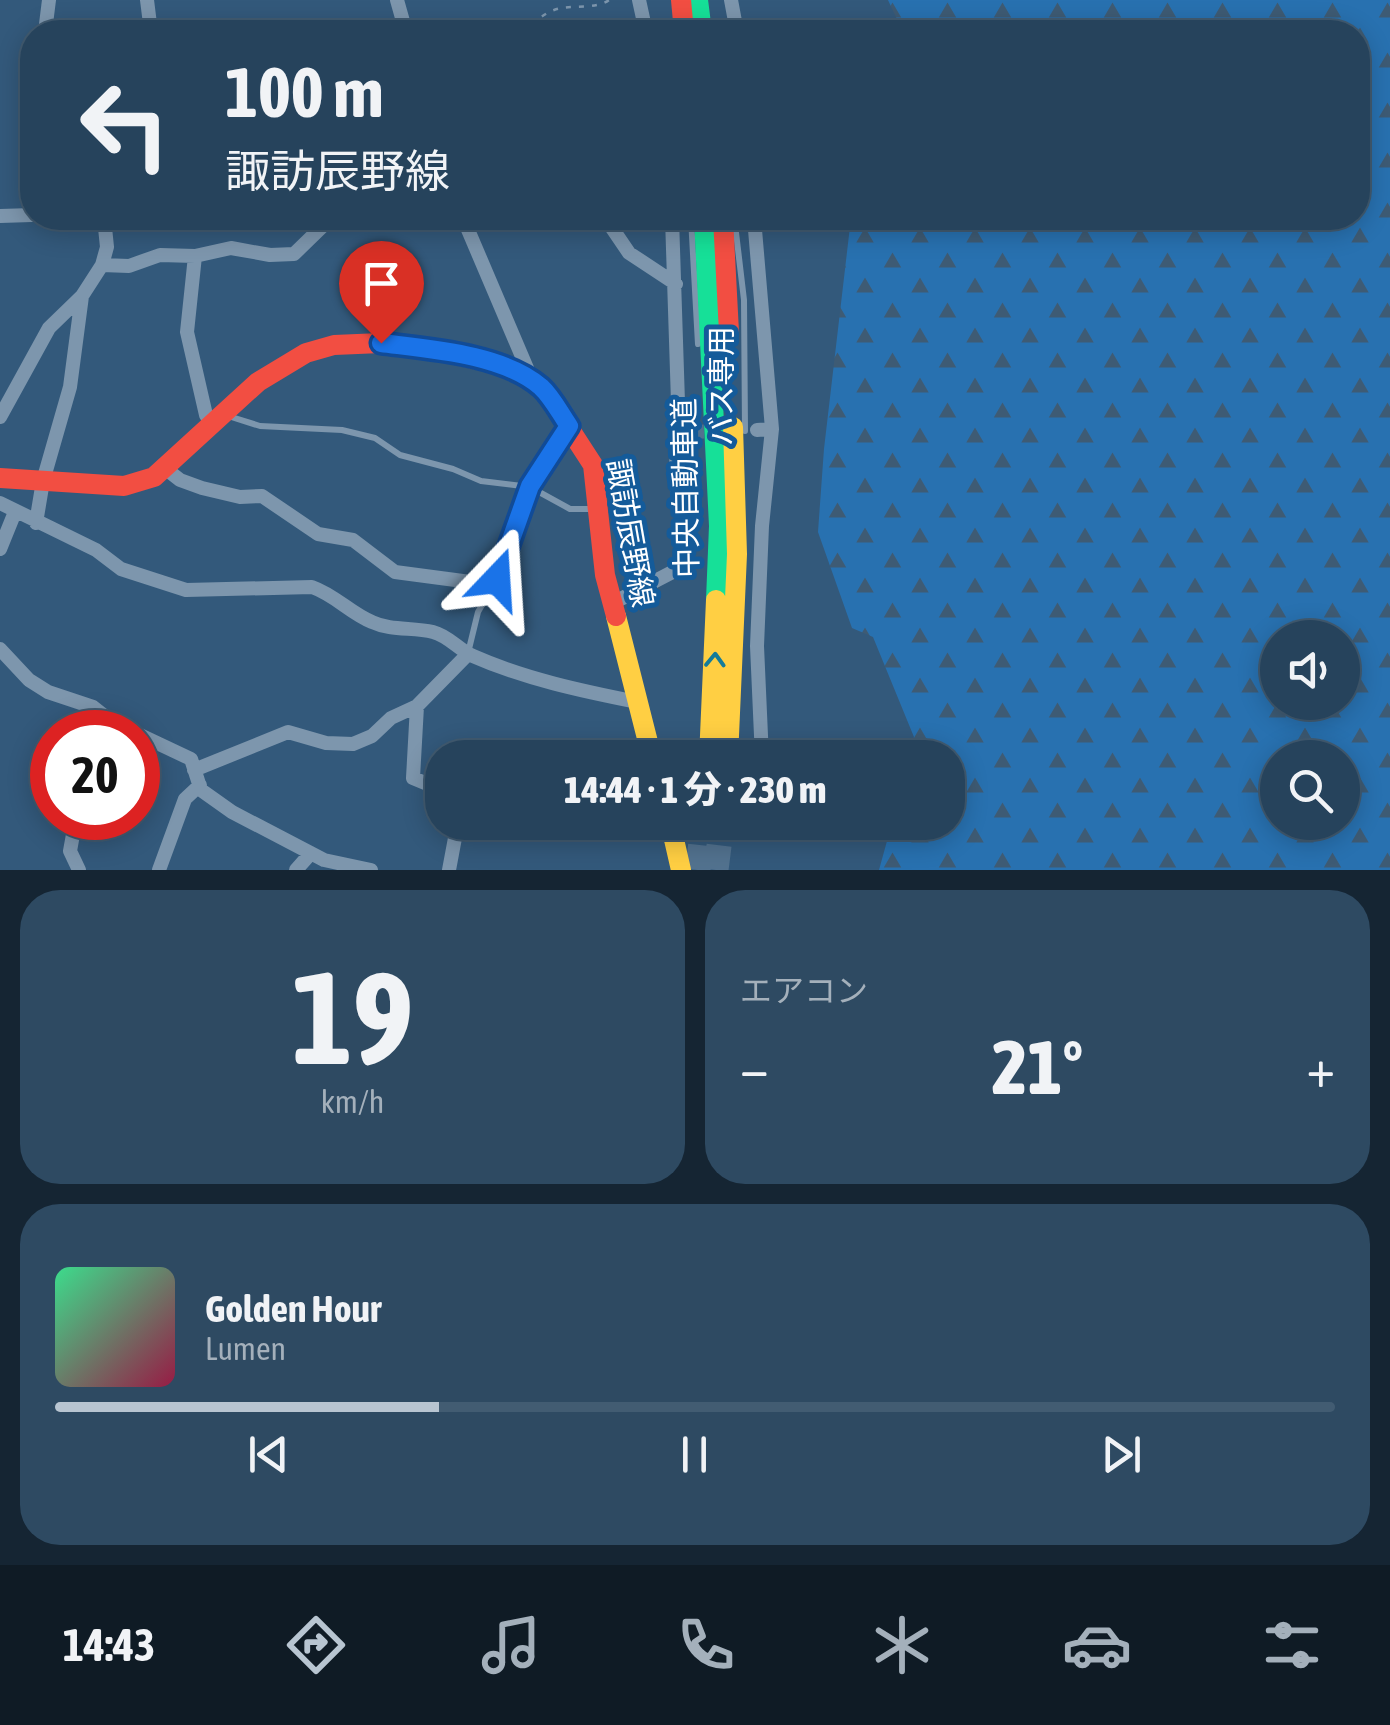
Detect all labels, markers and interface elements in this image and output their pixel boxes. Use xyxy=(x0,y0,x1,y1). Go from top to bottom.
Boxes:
text: 100 m xyxy=(225,52,384,132)
icon: left xyxy=(60,60,190,190)
text: 諏訪辰野線 xyxy=(225,145,450,197)
pin xyxy=(339,241,424,344)
icon: arrive xyxy=(354,256,409,311)
street label: バス専用 xyxy=(704,326,738,446)
street label: 中央自動車道 xyxy=(666,398,704,578)
street label: 諏訪辰野線 xyxy=(601,456,661,610)
position arrow xyxy=(445,527,549,631)
map controls xyxy=(1260,620,1360,840)
button: sound xyxy=(1260,620,1360,720)
one-way arrow xyxy=(704,652,725,668)
speed limit sign: 20 xyxy=(30,710,160,840)
button: search xyxy=(1260,740,1360,840)
text: 14:44 · 1 分 · 230 m xyxy=(564,768,826,811)
text: 19 xyxy=(291,943,414,1092)
text: エアコン xyxy=(740,972,868,1009)
text: 21° xyxy=(992,1024,1083,1110)
text: − xyxy=(740,1036,769,1099)
text: + xyxy=(1306,1036,1335,1099)
text: km/h xyxy=(321,1083,384,1120)
text: Golden Hour xyxy=(205,1287,381,1330)
text: Lumen xyxy=(205,1330,286,1367)
icon: previous xyxy=(241,1427,296,1482)
icon: pause xyxy=(667,1427,722,1482)
icon: next xyxy=(1094,1427,1149,1482)
icon: directions xyxy=(281,1610,351,1680)
icon: music xyxy=(476,1610,546,1680)
icon: phone xyxy=(671,1610,741,1680)
icon: climate xyxy=(867,1610,937,1680)
icon: car xyxy=(1062,1610,1132,1680)
icon: filters xyxy=(1257,1610,1327,1680)
text: 14:43 xyxy=(63,1619,155,1671)

